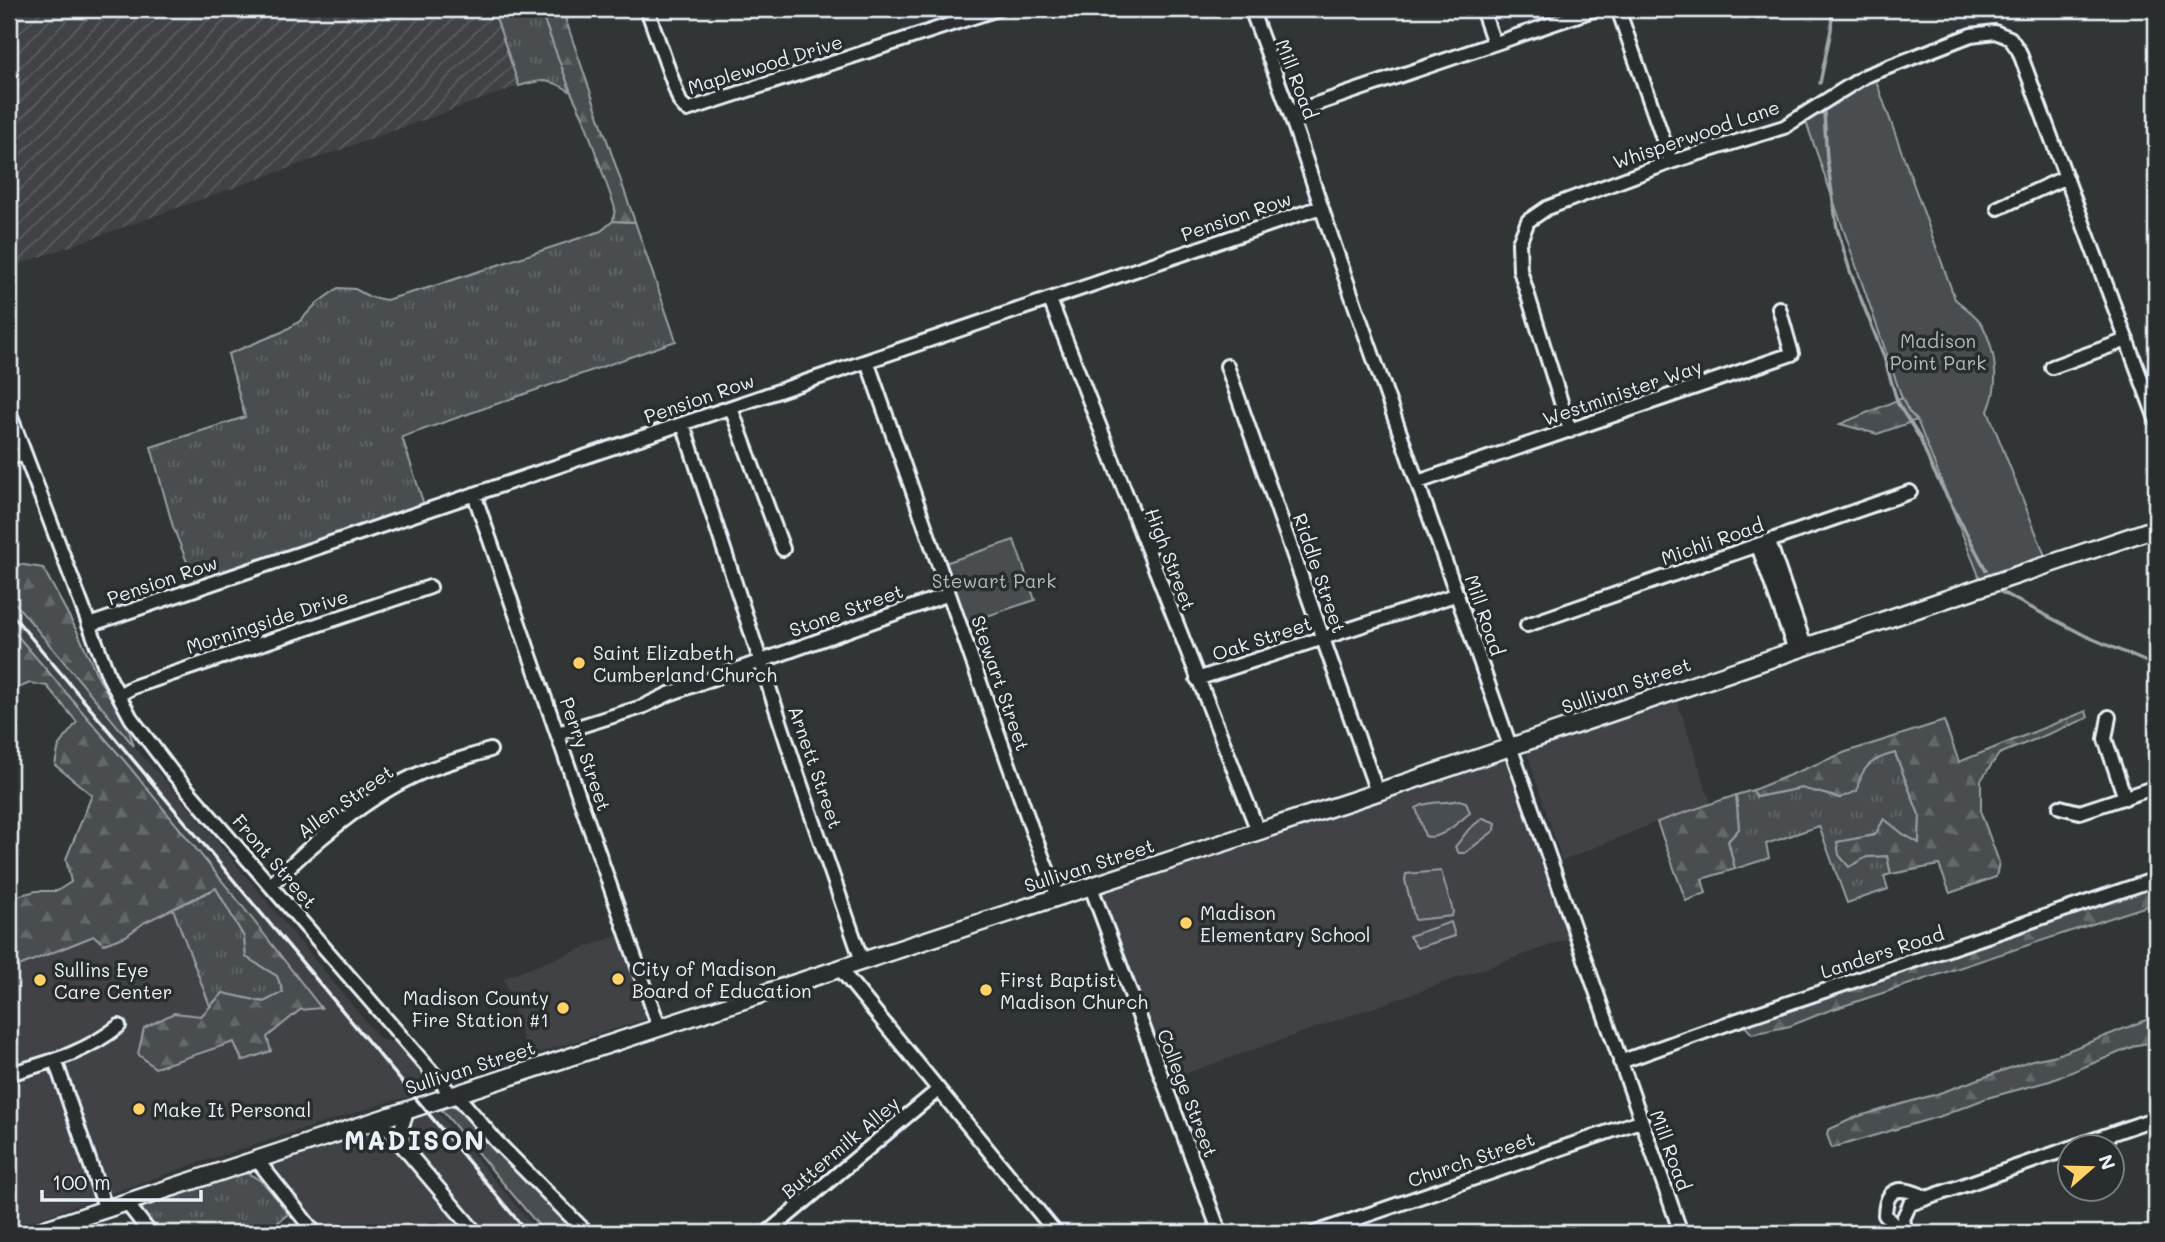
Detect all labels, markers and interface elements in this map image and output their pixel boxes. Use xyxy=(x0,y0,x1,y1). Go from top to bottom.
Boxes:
street label: Maplewood Drive xyxy=(684,29,846,99)
street label: Mill Road xyxy=(1270,35,1324,123)
street label: Whisperwood Lane xyxy=(1609,94,1783,174)
street label: Pension Row xyxy=(1178,185,1294,247)
park label: Madison Point Park xyxy=(1890,328,1986,375)
street label: Westminister Way xyxy=(1539,353,1705,431)
street label: Pension Row xyxy=(641,367,757,429)
street label: High Street xyxy=(1140,504,1202,614)
street label: Riddle Street xyxy=(1288,510,1352,636)
street label: Michli Road xyxy=(1657,512,1767,570)
street label: Pension Row xyxy=(104,549,220,611)
park label: Stewart Park xyxy=(932,568,1056,593)
street label: Mill Road xyxy=(1460,571,1510,659)
street label: Stone Street xyxy=(786,578,906,642)
street label: Morningside Drive xyxy=(183,583,351,659)
street label: Oak Street xyxy=(1209,610,1315,666)
street label: Stewart Street xyxy=(966,612,1036,754)
place label: Saint Elizabeth Cumberland Church xyxy=(593,640,777,687)
street label: Sullivan Street xyxy=(1558,651,1694,719)
marker: Saint Elizabeth Cumberland Church xyxy=(571,655,587,671)
street label: Perry Street xyxy=(555,694,617,814)
street label: Arnett Street xyxy=(783,702,849,832)
street label: Allen Street xyxy=(292,759,398,843)
street label: Front Street xyxy=(227,809,323,913)
street label: Sullivan Street xyxy=(1021,832,1157,898)
place label: Madison Elementary School xyxy=(1200,900,1370,947)
marker: Madison Elementary School xyxy=(1178,915,1194,931)
street label: Landers Road xyxy=(1817,920,1947,984)
place label: City of Madison Board of Education xyxy=(632,956,812,1003)
place label: Sullins Eye Care Center xyxy=(54,957,172,1004)
place label: First Baptist Madison Church xyxy=(1000,967,1148,1014)
marker: City of Madison Board of Education xyxy=(610,971,626,987)
marker: Sullins Eye Care Center xyxy=(32,972,48,988)
marker: First Baptist Madison Church xyxy=(978,982,994,998)
place label: Madison County Fire Station #1 xyxy=(403,985,549,1032)
marker: Madison County Fire Station #1 xyxy=(555,1000,571,1016)
street label: College Street xyxy=(1152,1025,1224,1161)
street label: Sullivan Street xyxy=(402,1034,538,1100)
street label: Buttermilk Alley xyxy=(776,1090,904,1204)
place label: Make It Personal xyxy=(153,1097,311,1122)
marker: Make It Personal xyxy=(131,1101,147,1117)
street label: Mill Road xyxy=(1645,1106,1697,1194)
district label: MADISON xyxy=(344,1123,486,1157)
street label: Church Street xyxy=(1404,1126,1538,1192)
north arrow xyxy=(2056,1134,2126,1204)
text: N xyxy=(2093,1151,2122,1173)
scale bar xyxy=(42,1158,201,1202)
text: 100 m xyxy=(52,1168,111,1195)

